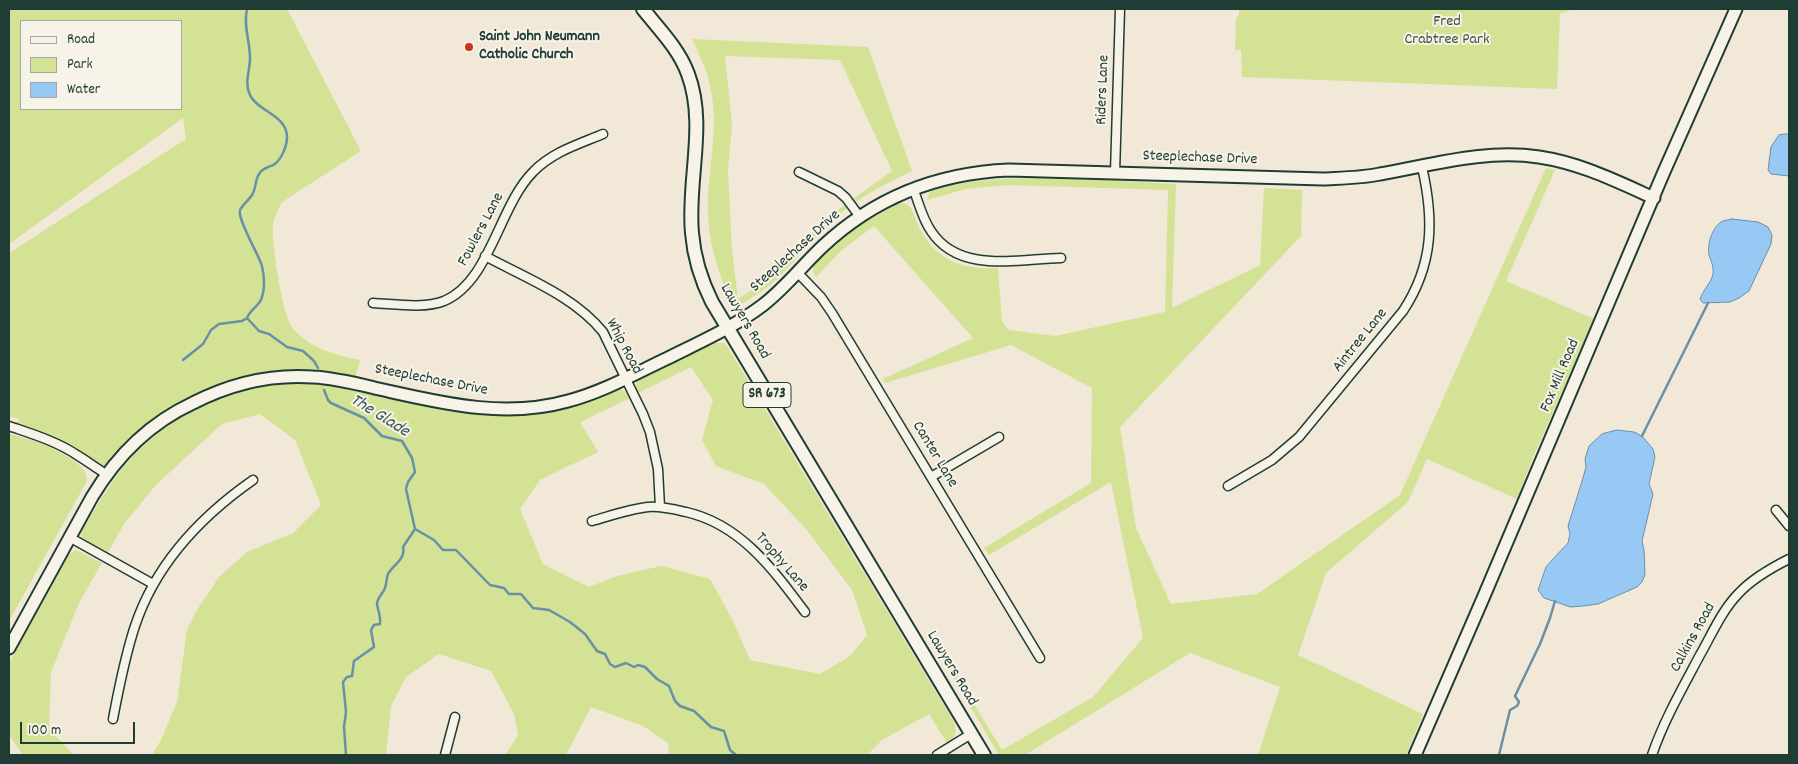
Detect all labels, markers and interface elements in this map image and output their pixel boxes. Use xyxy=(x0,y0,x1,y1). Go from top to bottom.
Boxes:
park label: Fred Crabtree Park xyxy=(1404,13,1490,51)
legend xyxy=(20,20,182,110)
place label: Saint John Neumann Catholic Church xyxy=(479,28,600,66)
text: Road xyxy=(67,29,95,51)
marker: Saint John Neumann Catholic Church xyxy=(463,41,475,53)
text: Park xyxy=(67,54,93,76)
street label: Riders Lane xyxy=(1093,55,1115,125)
text: Water xyxy=(67,79,100,101)
street label: Steeplechase Drive xyxy=(1142,147,1258,171)
street label: Fowlers Lane xyxy=(455,190,509,270)
street label: Steeplechase Drive xyxy=(747,206,845,298)
street label: Lawyers Road xyxy=(715,281,773,363)
street label: Aintree Lane xyxy=(1329,305,1393,377)
street label: Whip Road xyxy=(600,316,646,378)
street label: Fox Mill Road xyxy=(1537,337,1585,415)
street label: Steeplechase Drive xyxy=(373,361,489,401)
road number: SR 673 xyxy=(743,382,791,408)
water label: The Glade xyxy=(345,390,413,444)
street label: Canter Lane xyxy=(907,418,961,492)
street label: Trophy Lane xyxy=(750,529,812,597)
street label: Calkins Road xyxy=(1667,600,1721,676)
street label: Lawyers Road xyxy=(921,628,981,710)
scale bar xyxy=(22,712,138,744)
text: 100 m xyxy=(28,720,61,742)

